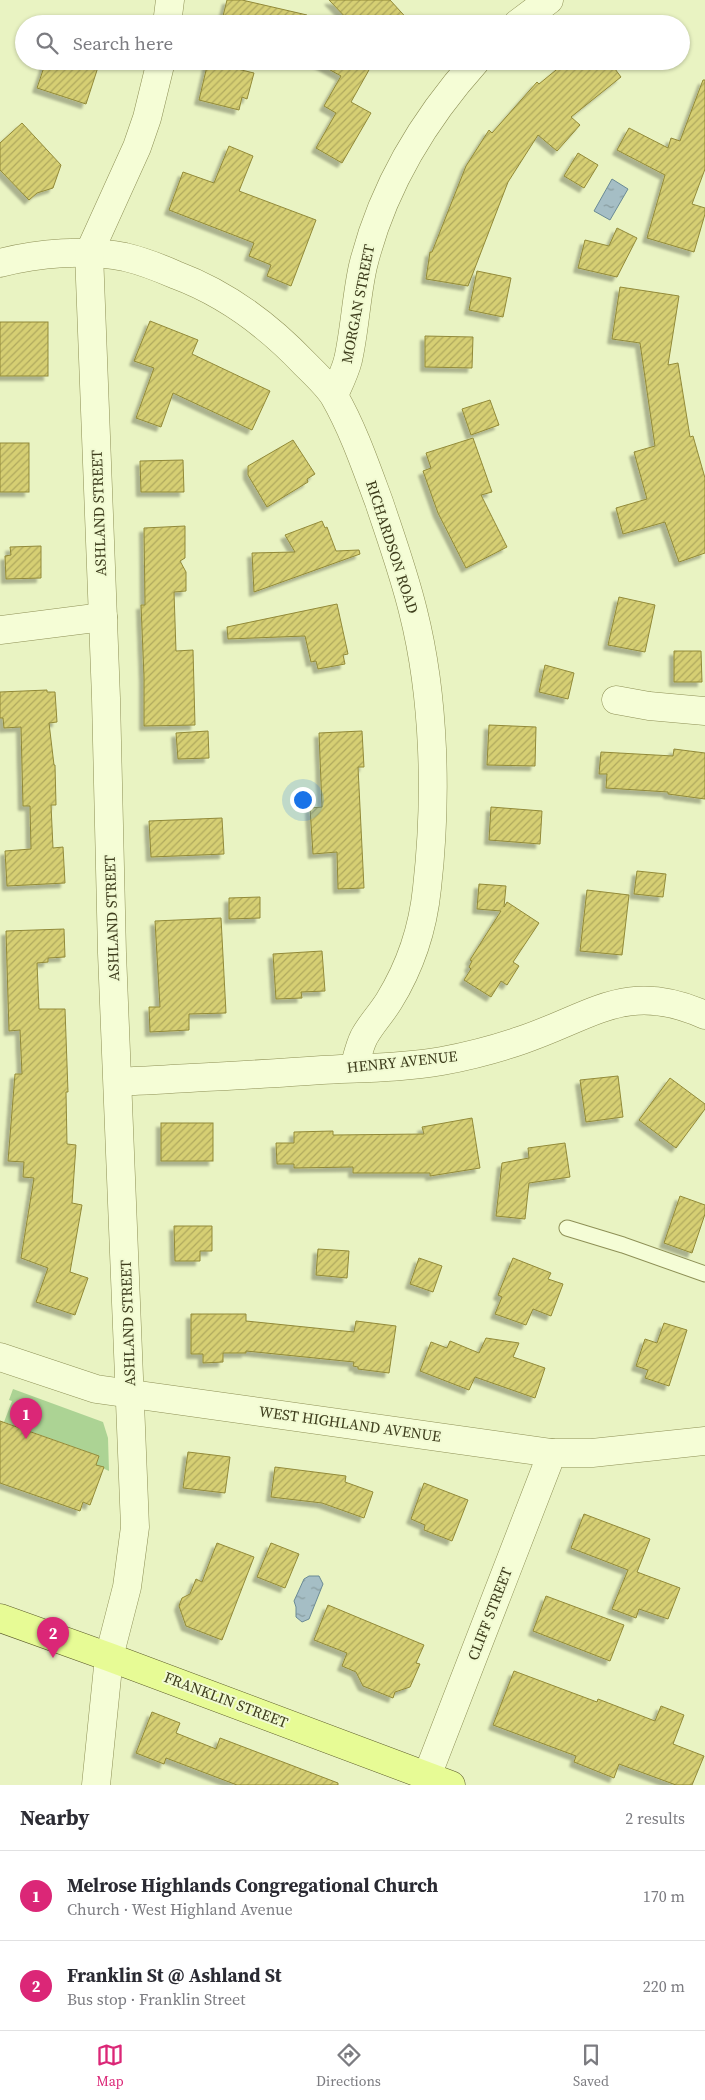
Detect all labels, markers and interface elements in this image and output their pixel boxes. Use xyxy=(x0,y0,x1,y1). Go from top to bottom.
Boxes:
search box xyxy=(15,15,690,70)
icon: search xyxy=(33,29,61,57)
text: Search here xyxy=(73,30,173,56)
street label: MORGAN STREET xyxy=(336,243,379,365)
street label: ASHLAND STREET xyxy=(86,449,111,577)
street label: RICHARDSON ROAD xyxy=(361,478,424,616)
your location xyxy=(290,787,316,813)
street label: ASHLAND STREET xyxy=(99,854,124,982)
street label: HENRY AVENUE xyxy=(346,1045,458,1078)
street label: ASHLAND STREET xyxy=(115,1259,140,1387)
pin: 1 xyxy=(10,1398,42,1439)
street label: WEST HIGHLAND AVENUE xyxy=(258,1400,443,1447)
street label: CLIFF STREET xyxy=(462,1564,517,1663)
pin: 2 xyxy=(37,1617,69,1658)
street label: FRANKLIN STREET xyxy=(161,1666,291,1733)
text: Nearby xyxy=(20,1803,90,1832)
text: 2 results xyxy=(625,1807,685,1829)
text: Melrose Highlands Congregational Church xyxy=(67,1872,438,1898)
text: 1 xyxy=(32,1885,40,1907)
text: 170 m xyxy=(643,1885,685,1907)
text: Church · West Highland Avenue xyxy=(67,1898,293,1920)
text: Franklin St @ Ashland St xyxy=(67,1962,282,1988)
text: 2 xyxy=(32,1975,40,1997)
text: 220 m xyxy=(643,1975,685,1997)
text: Bus stop · Franklin Street xyxy=(67,1988,245,2010)
tab: Map xyxy=(96,2041,124,2091)
tab: Directions xyxy=(316,2041,381,2091)
tab: Saved xyxy=(573,2041,609,2091)

